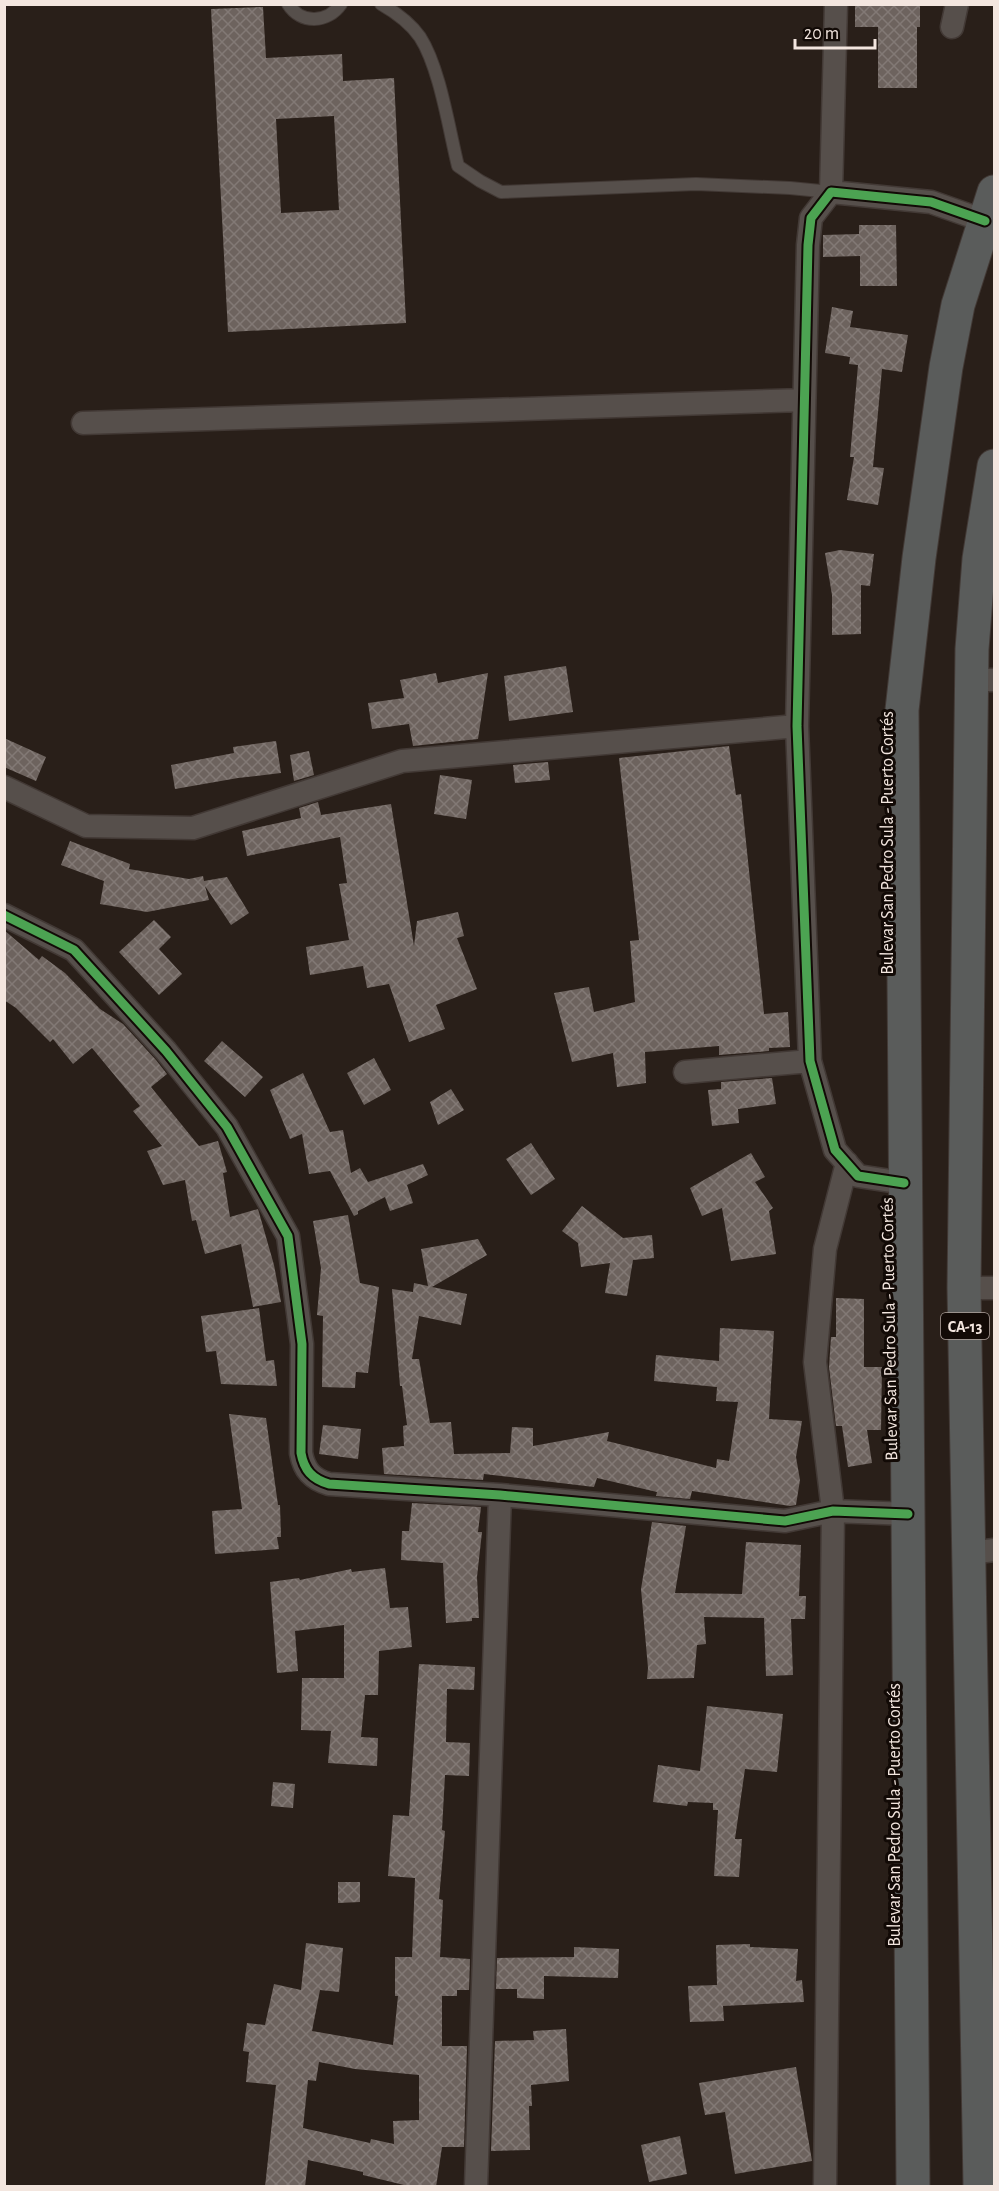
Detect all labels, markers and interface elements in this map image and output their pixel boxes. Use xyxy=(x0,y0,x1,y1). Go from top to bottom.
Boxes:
scale bar xyxy=(795,12,874,50)
text: 20 m xyxy=(804,25,839,43)
street label: Bulevar San Pedro Sula - Puerto Cortés xyxy=(879,711,897,975)
street label: Bulevar San Pedro Sula - Puerto Cortés xyxy=(879,1197,901,1461)
road number: CA-13 xyxy=(941,1313,989,1339)
street label: Bulevar San Pedro Sula - Puerto Cortés xyxy=(886,1683,904,1947)

